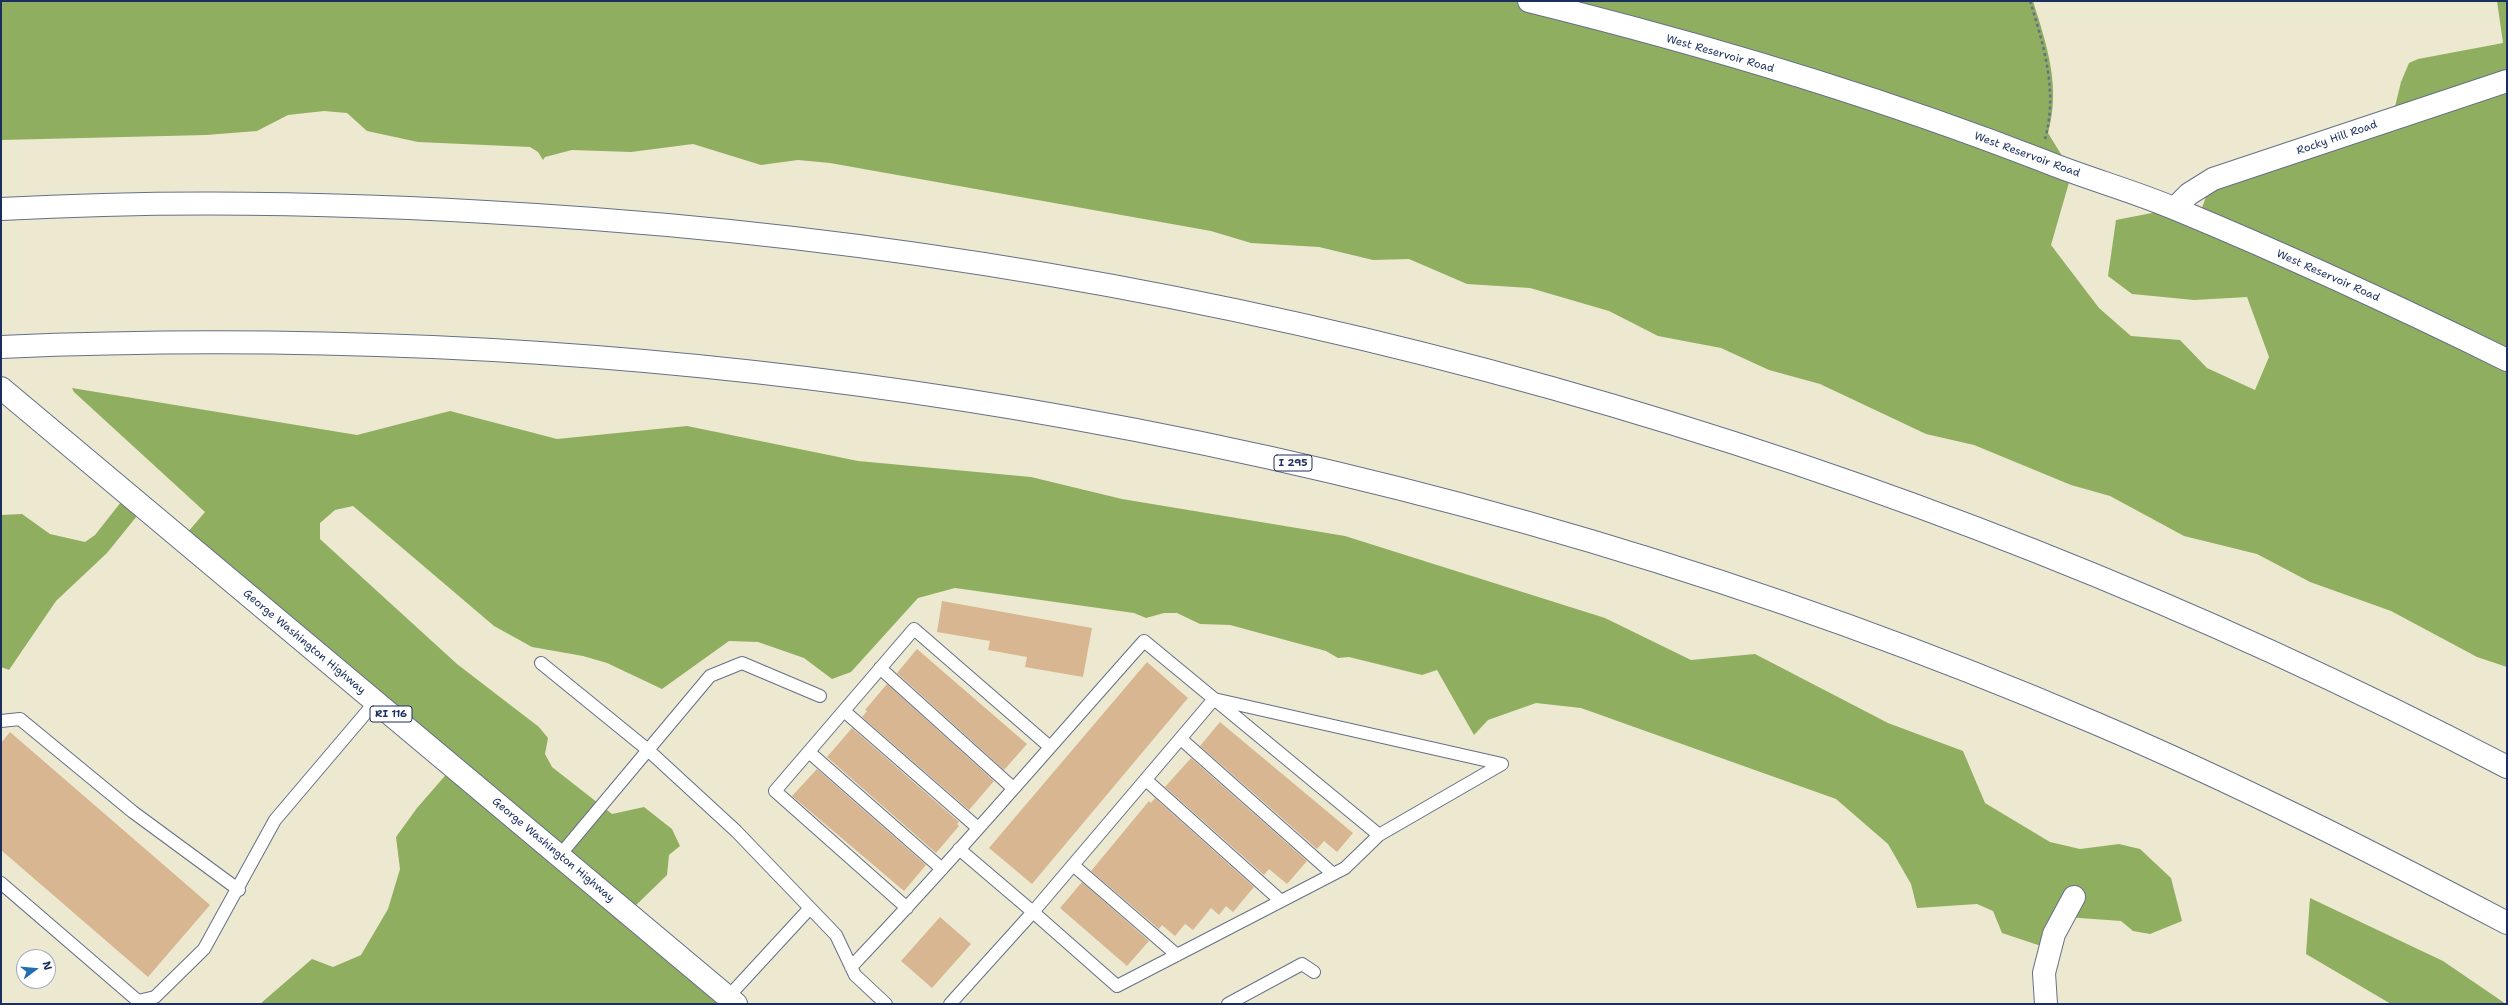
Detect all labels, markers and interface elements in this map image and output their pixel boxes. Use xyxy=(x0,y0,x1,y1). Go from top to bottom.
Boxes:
street label: West Reservoir Road xyxy=(1665,32,1775,76)
street label: Rocky Hill Road xyxy=(2295,118,2379,158)
street label: West Reservoir Road xyxy=(1972,130,2082,180)
street label: West Reservoir Road xyxy=(2274,247,2382,305)
road number: I 295 xyxy=(1274,455,1312,471)
street label: George Washington Highway xyxy=(240,587,368,697)
road number: RI 116 xyxy=(370,706,412,722)
street label: George Washington Highway xyxy=(489,795,617,905)
north arrow xyxy=(16,949,56,989)
text: N xyxy=(39,960,55,972)

